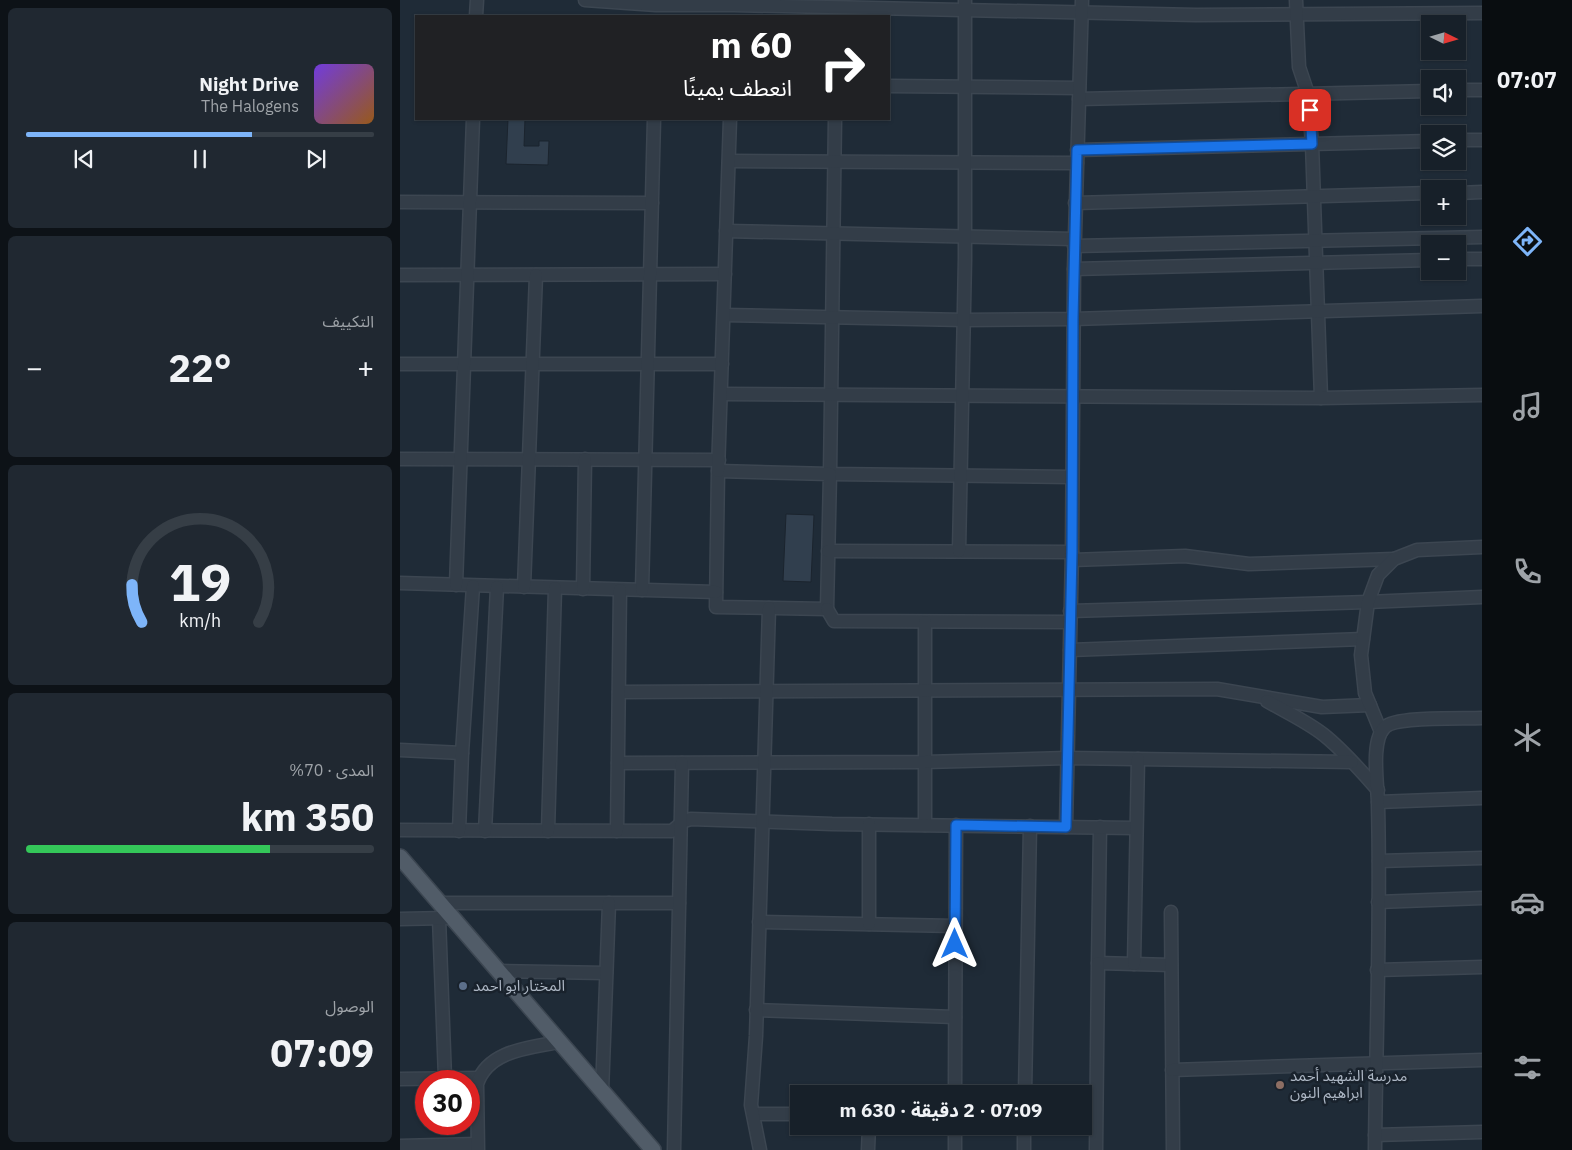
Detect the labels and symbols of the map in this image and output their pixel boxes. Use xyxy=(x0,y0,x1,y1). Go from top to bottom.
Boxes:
north arrow xyxy=(1421,15,1466,60)
pin xyxy=(1289,89,1331,131)
position arrow xyxy=(928,917,980,969)
place label: المختار ابو احمد xyxy=(473,976,565,995)
marker: المختار ابو احمد xyxy=(457,980,469,992)
place label: مدرسة الشهيد أحمد ابراهيم النون xyxy=(1290,1066,1407,1104)
speed limit sign: 30 xyxy=(415,1070,480,1135)
marker: مدرسة الشهيد أحمد ابراهيم النون xyxy=(1274,1079,1286,1091)

